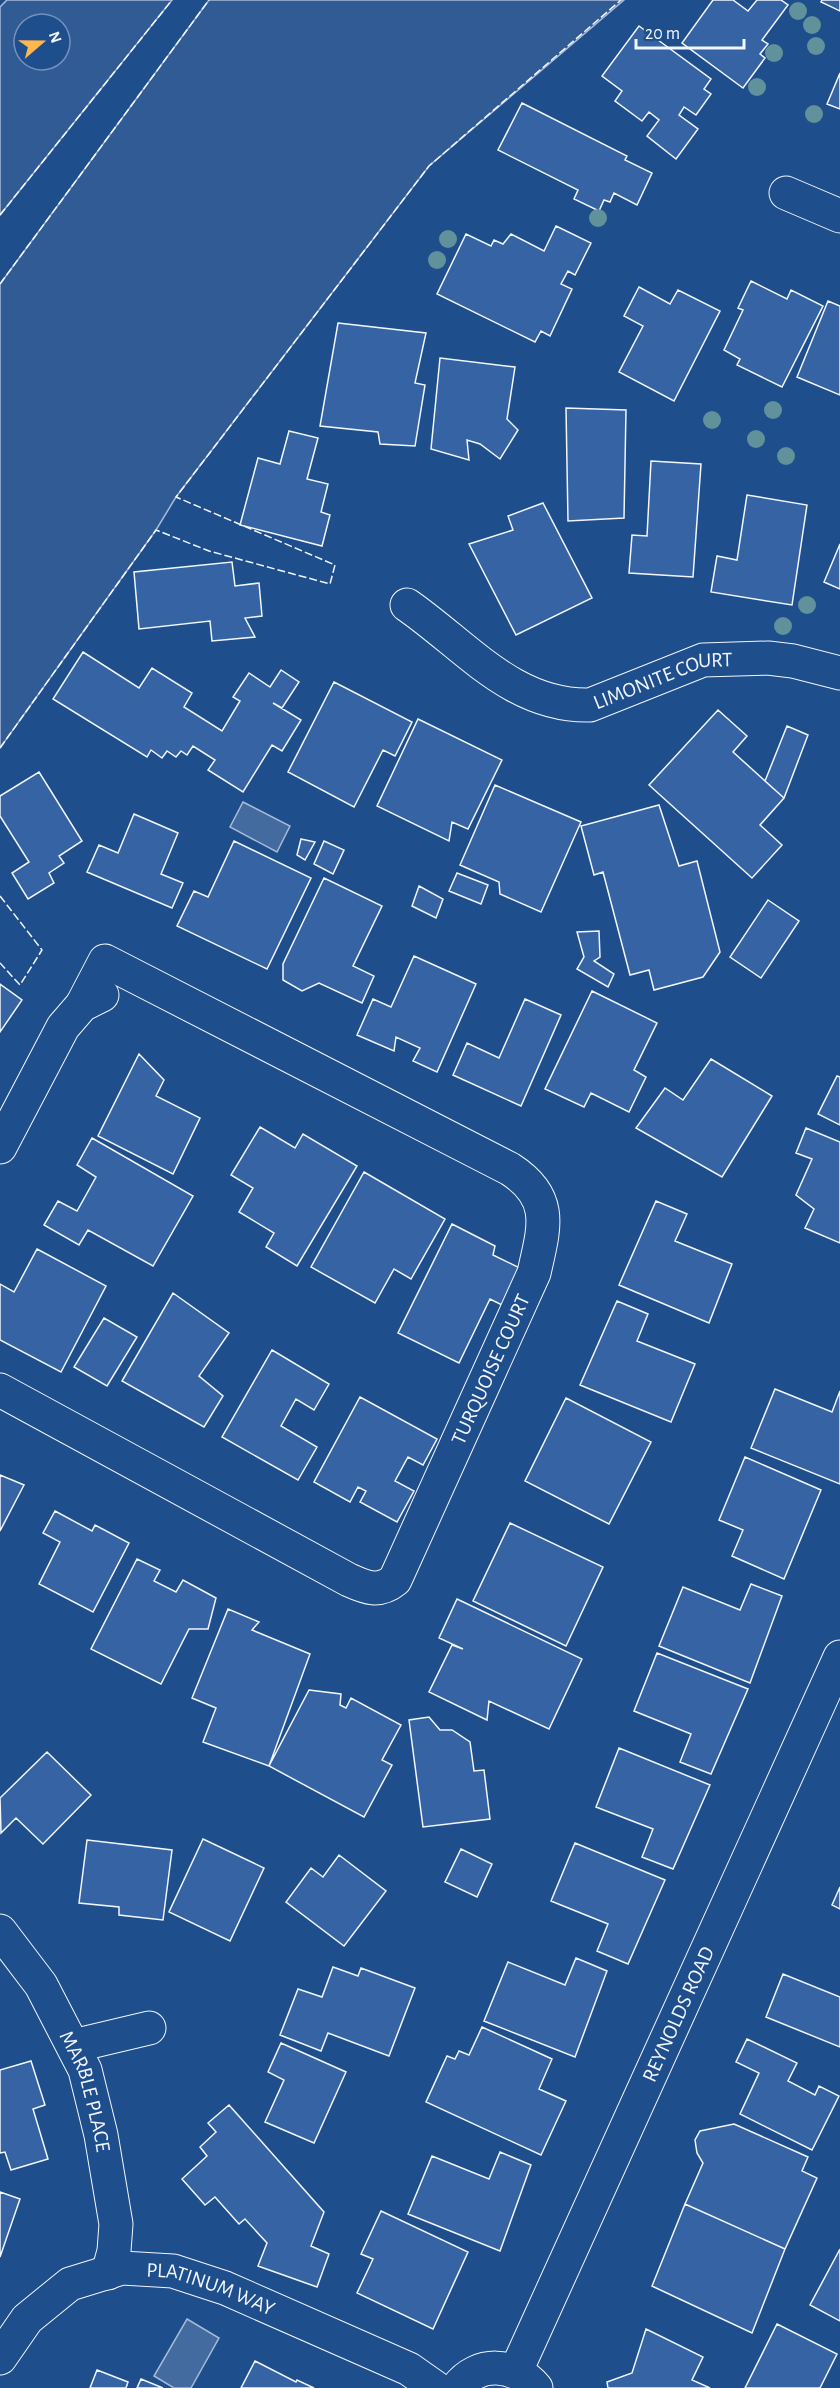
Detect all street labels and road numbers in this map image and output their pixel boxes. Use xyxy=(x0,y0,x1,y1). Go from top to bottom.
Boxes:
street label: LIMONITE COURT xyxy=(590,649,733,713)
street label: TURQUOISE COURT xyxy=(447,1291,533,1448)
street label: REYNOLDS ROAD xyxy=(638,1943,718,2085)
street label: MARBLE PLACE xyxy=(56,2027,114,2153)
street label: PLATINUM WAY xyxy=(146,2259,278,2319)

